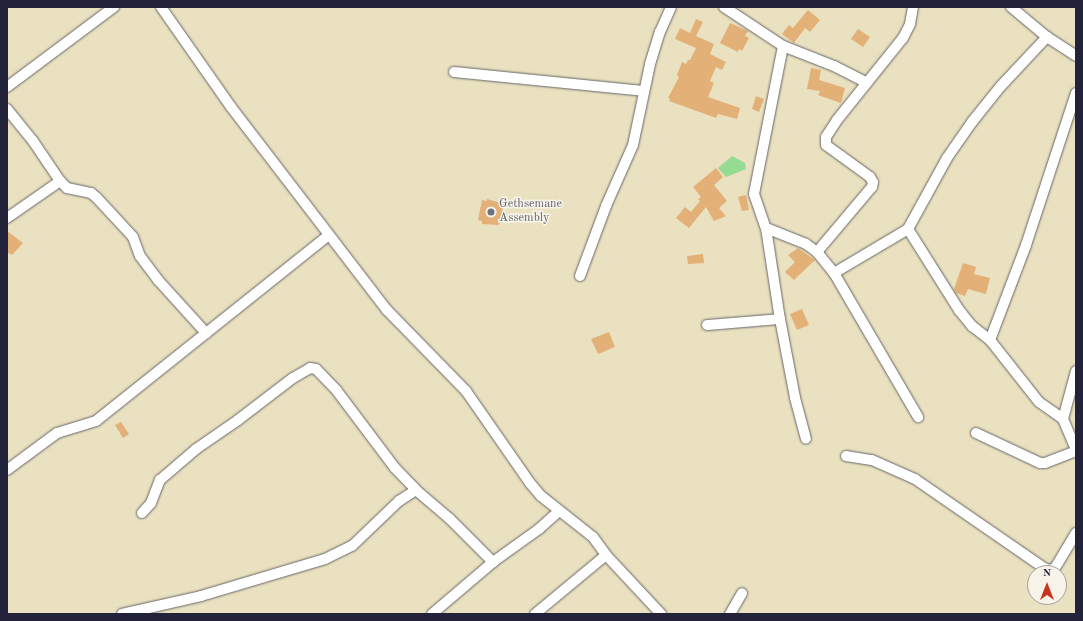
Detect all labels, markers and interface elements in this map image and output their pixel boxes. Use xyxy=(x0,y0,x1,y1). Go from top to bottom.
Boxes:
place label: Gethsemane Assembly xyxy=(499,198,562,226)
marker: Gethsemane Assembly xyxy=(486,207,496,217)
north arrow xyxy=(1027,565,1067,605)
text: N xyxy=(1043,568,1051,579)

